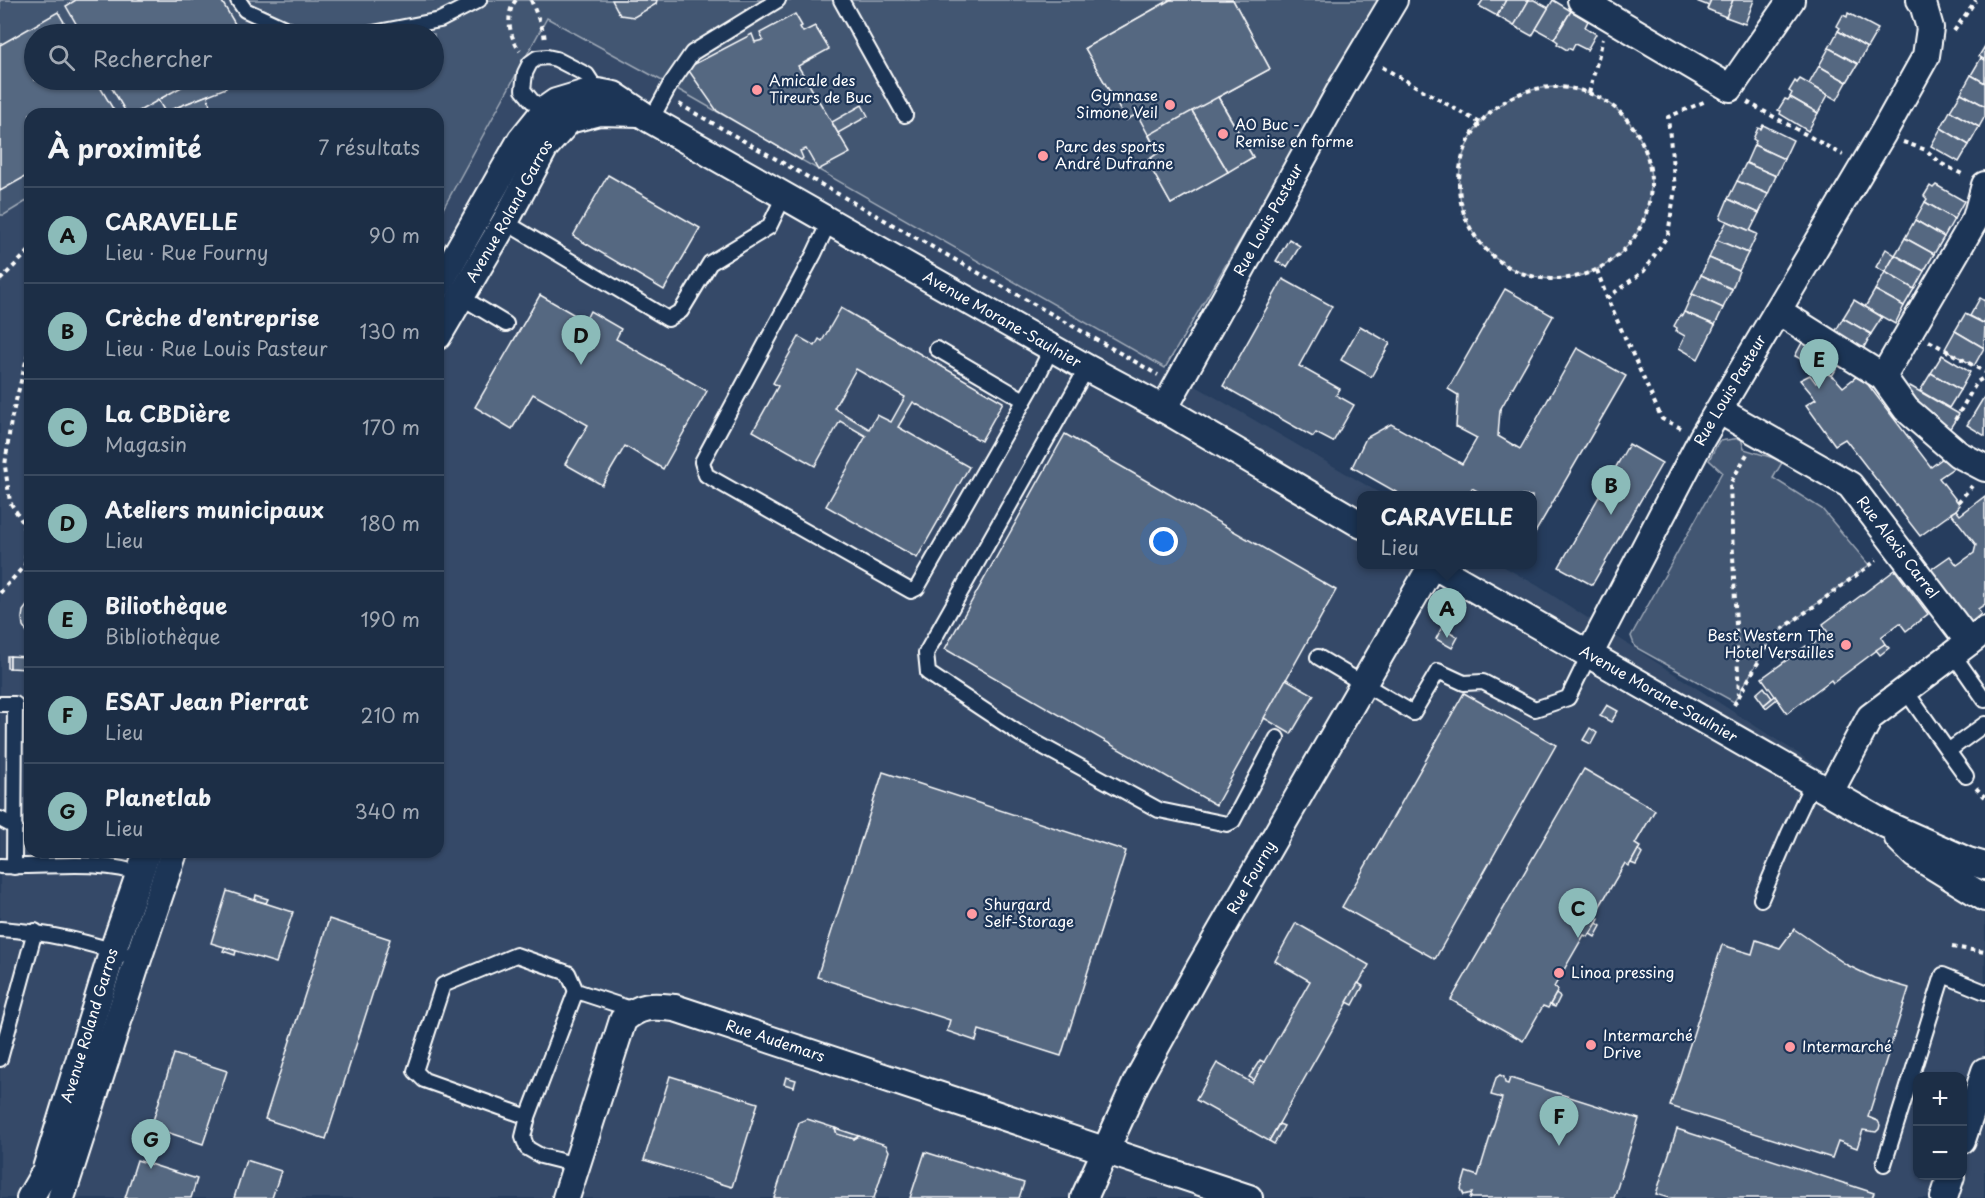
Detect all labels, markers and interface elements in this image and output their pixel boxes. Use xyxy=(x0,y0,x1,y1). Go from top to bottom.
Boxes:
search box xyxy=(24,24,444,90)
icon: search xyxy=(45,41,78,74)
text: Rechercher xyxy=(93,41,212,74)
place label: Amicale des Tireurs de Buc xyxy=(769,68,872,108)
marker: Amicale des Tireurs de Buc xyxy=(750,83,764,97)
place label: Gymnase Simone Veil xyxy=(1076,83,1158,123)
marker: Gymnase Simone Veil xyxy=(1163,98,1177,112)
place label: AO Buc - Remise en forme xyxy=(1235,112,1354,152)
marker: AO Buc - Remise en forme xyxy=(1216,127,1230,141)
text: À proximité xyxy=(48,128,202,167)
text: 7 résultats xyxy=(318,132,420,162)
street label: Avenue Roland Garros xyxy=(459,133,557,286)
place label: Parc des sports André Dufranne xyxy=(1055,134,1173,174)
marker: Parc des sports André Dufranne xyxy=(1036,149,1050,163)
street label: Rue Louis Pasteur xyxy=(1227,158,1308,280)
text: CARAVELLE xyxy=(105,204,238,237)
text: A xyxy=(60,220,75,250)
text: 90 m xyxy=(369,220,420,250)
text: Lieu · Rue Fourny xyxy=(105,237,269,267)
street label: Avenue Morane-Saulnier xyxy=(919,264,1086,373)
text: Crèche d'entreprise xyxy=(105,300,320,333)
text: B xyxy=(61,316,74,346)
text: 130 m xyxy=(360,316,420,346)
pin: D xyxy=(562,316,600,365)
street label: Rue Louis Pasteur xyxy=(1687,329,1771,449)
text: Lieu · Rue Louis Pasteur xyxy=(105,333,327,363)
pin: E xyxy=(1800,340,1838,389)
text: La CBDière xyxy=(105,396,230,429)
text: C xyxy=(60,412,75,442)
text: 170 m xyxy=(362,412,420,442)
text: Magasin xyxy=(105,429,187,459)
pin: B xyxy=(1592,466,1630,515)
street label: Rue Alexis Carrel xyxy=(1852,490,1945,603)
popup xyxy=(1357,491,1537,569)
text: Ateliers municipaux xyxy=(105,492,324,525)
text: CARAVELLE xyxy=(1380,499,1514,532)
text: D xyxy=(60,508,75,538)
text: 180 m xyxy=(360,508,420,538)
text: Lieu xyxy=(105,525,143,555)
your location xyxy=(1149,527,1178,556)
text: Lieu xyxy=(1380,532,1419,562)
text: Biliothèque xyxy=(105,588,227,621)
pin: A xyxy=(1428,588,1466,638)
text: E xyxy=(61,604,74,634)
text: 190 m xyxy=(361,604,420,634)
text: Bibliothèque xyxy=(105,621,221,651)
place label: Best Western The Hotel Versailles xyxy=(1707,623,1834,663)
marker: Best Western The Hotel Versailles xyxy=(1839,638,1853,652)
street label: Avenue Morane-Saulnier xyxy=(1576,639,1743,747)
text: ESAT Jean Pierrat xyxy=(105,684,309,717)
text: F xyxy=(62,700,73,730)
text: 210 m xyxy=(361,700,420,730)
text: Lieu xyxy=(105,717,143,747)
text: Planetlab xyxy=(105,780,211,813)
text: G xyxy=(59,796,76,826)
text: 340 m xyxy=(355,796,420,826)
text: Lieu xyxy=(105,813,143,843)
street label: Rue Fourny xyxy=(1220,836,1281,918)
pin: C xyxy=(1558,888,1598,938)
place label: Shurgard Self-Storage xyxy=(984,892,1074,932)
marker: Shurgard Self-Storage xyxy=(965,907,979,921)
street label: Avenue Roland Garros xyxy=(54,945,123,1105)
place label: Linoa pressing xyxy=(1571,960,1674,983)
marker: Linoa pressing xyxy=(1552,966,1566,980)
street label: Rue Audemars xyxy=(723,1013,828,1067)
place label: Intermarché Drive xyxy=(1603,1023,1693,1063)
place label: Intermarché xyxy=(1802,1034,1892,1057)
marker: Intermarché Drive xyxy=(1584,1038,1598,1052)
marker: Intermarché xyxy=(1783,1040,1797,1054)
map controls xyxy=(1913,1072,1967,1180)
button: + xyxy=(1913,1072,1967,1126)
pin: F xyxy=(1540,1096,1578,1146)
pin: G xyxy=(132,1120,170,1169)
button: − xyxy=(1913,1126,1967,1180)

